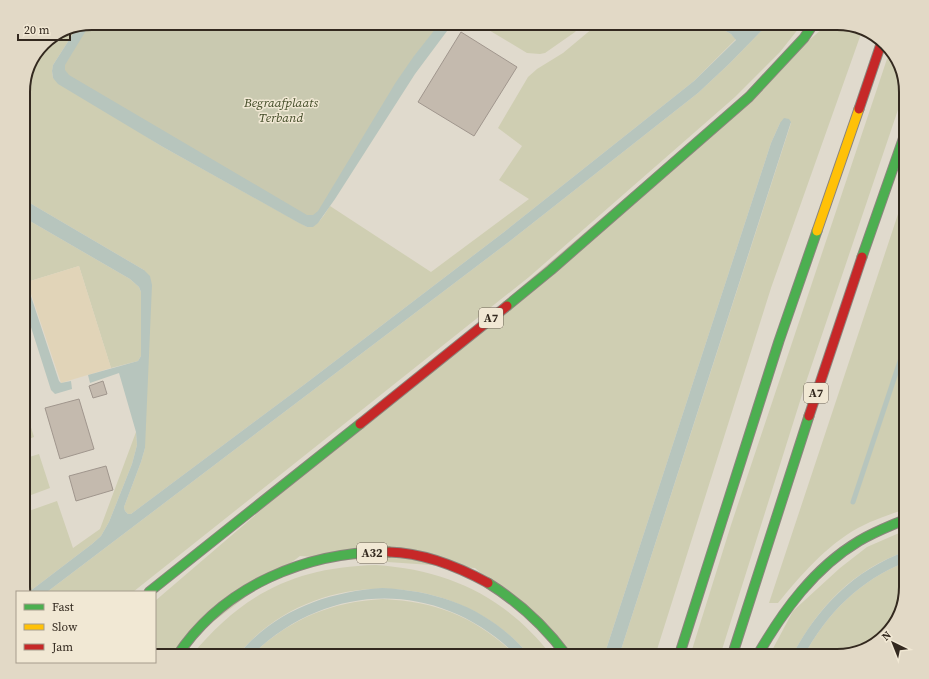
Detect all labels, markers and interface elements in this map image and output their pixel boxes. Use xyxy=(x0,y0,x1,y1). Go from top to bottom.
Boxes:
scale bar xyxy=(18,16,70,42)
text: 20 m xyxy=(24,22,50,38)
park label: Begraafplaats Terband xyxy=(243,94,318,126)
road number: A7 xyxy=(479,308,503,328)
road number: A7 xyxy=(804,383,828,403)
road number: A32 xyxy=(357,543,387,563)
legend xyxy=(16,591,156,663)
text: Fast xyxy=(52,599,74,615)
text: Slow xyxy=(52,619,78,635)
north arrow xyxy=(873,623,913,663)
text: N xyxy=(878,628,895,644)
text: Jam xyxy=(51,639,73,655)

